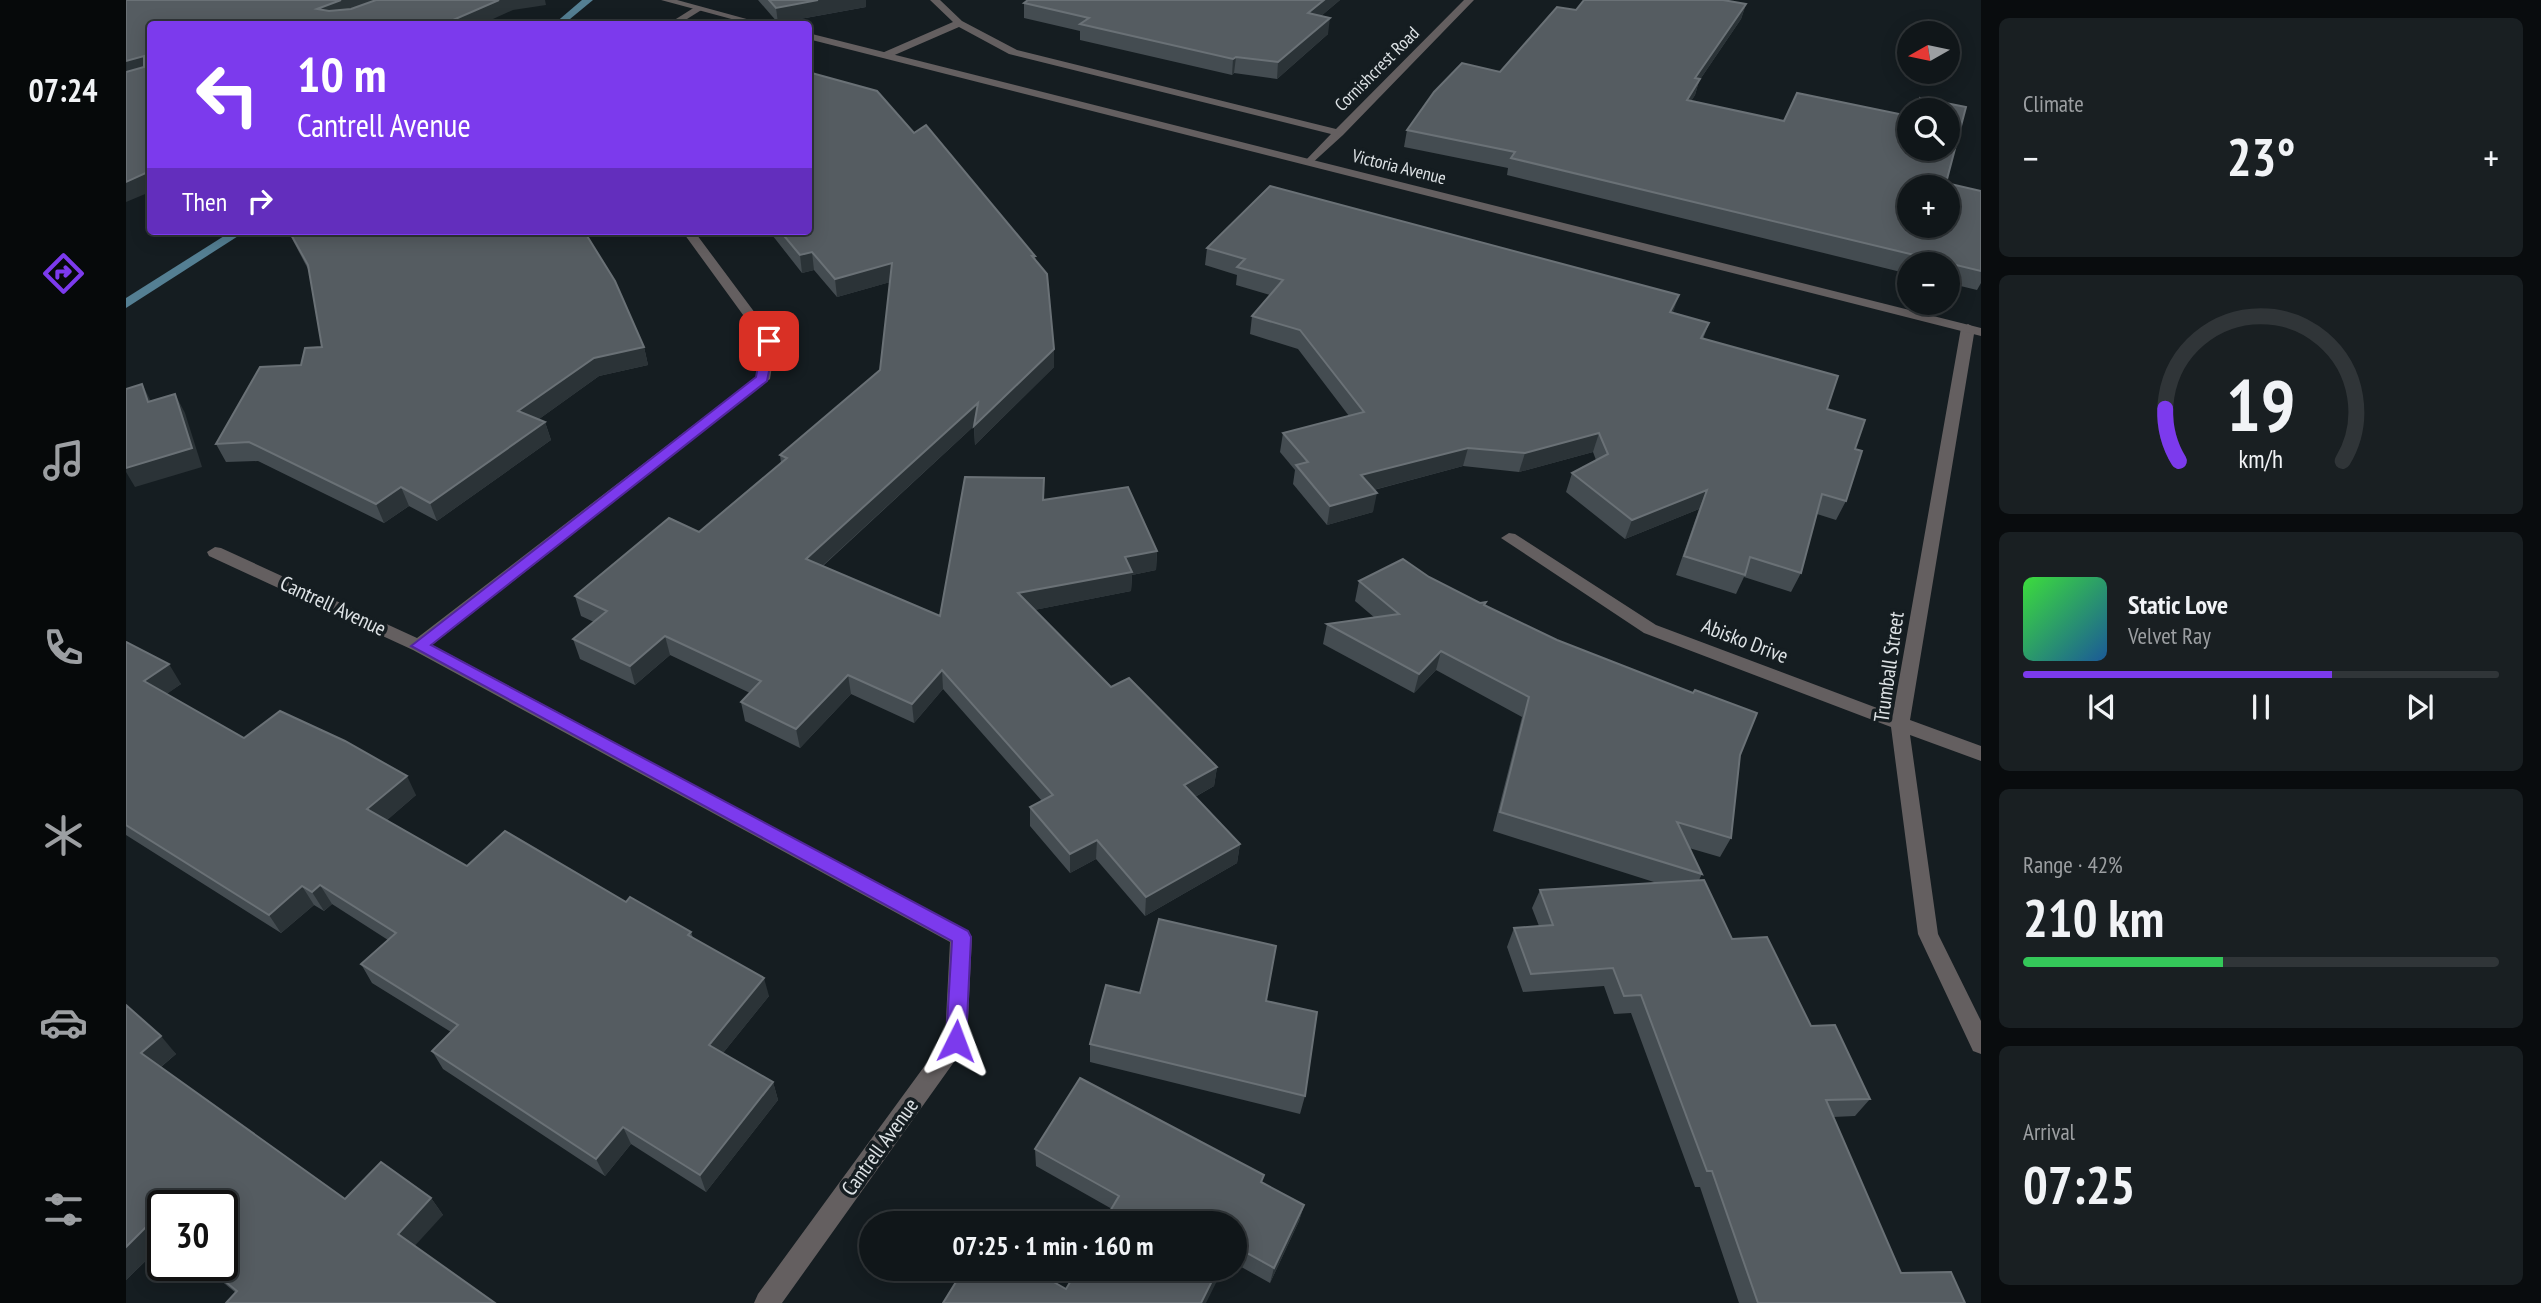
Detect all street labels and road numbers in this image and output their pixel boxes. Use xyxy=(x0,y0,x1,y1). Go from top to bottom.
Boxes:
street label: Cornishcrest Road xyxy=(1329,21,1424,116)
street label: Victoria Avenue xyxy=(1349,143,1449,189)
street label: Cantrell Avenue xyxy=(276,569,391,642)
street label: Trumball Street xyxy=(1867,610,1910,724)
street label: Abisko Drive xyxy=(1698,612,1792,669)
street label: Cantrell Avenue xyxy=(835,1093,924,1201)

